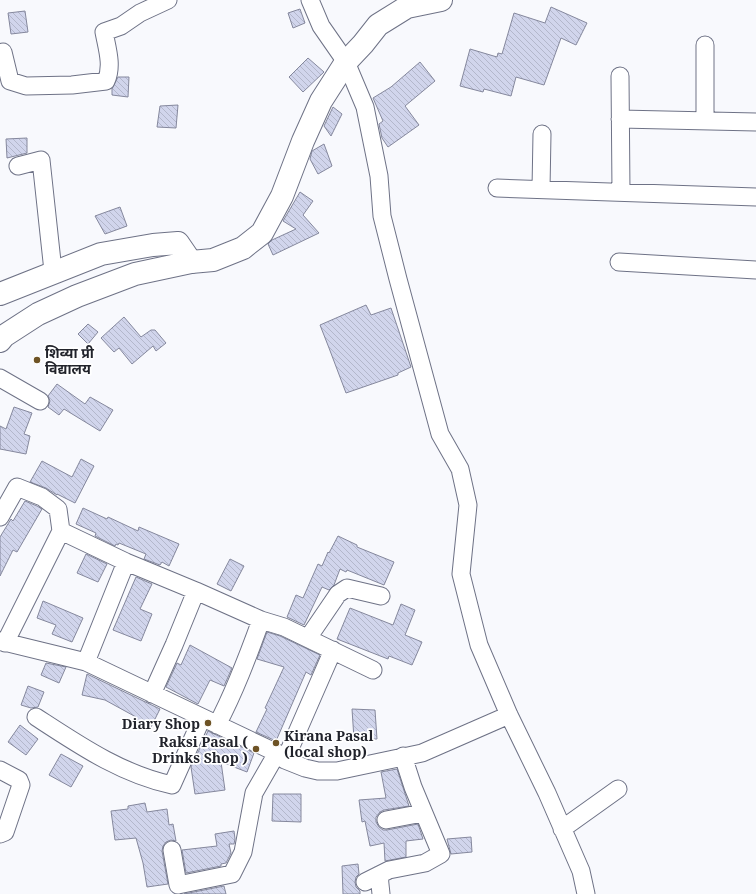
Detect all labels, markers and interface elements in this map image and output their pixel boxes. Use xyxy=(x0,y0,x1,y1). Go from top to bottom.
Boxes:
place label: शिव्या प्री विद्यालय xyxy=(45,343,95,378)
marker: शिव्या प्री विद्यालय xyxy=(32,355,42,365)
place label: Diary Shop xyxy=(122,714,200,733)
marker: Diary Shop xyxy=(203,718,213,728)
place label: Kirana Pasal (local shop) xyxy=(284,726,373,761)
place label: Raksi Pasal ( Drinks Shop ) xyxy=(152,732,248,767)
marker: Kirana Pasal (local shop) xyxy=(271,738,281,748)
marker: Raksi Pasal ( Drinks Shop ) xyxy=(251,744,261,754)

